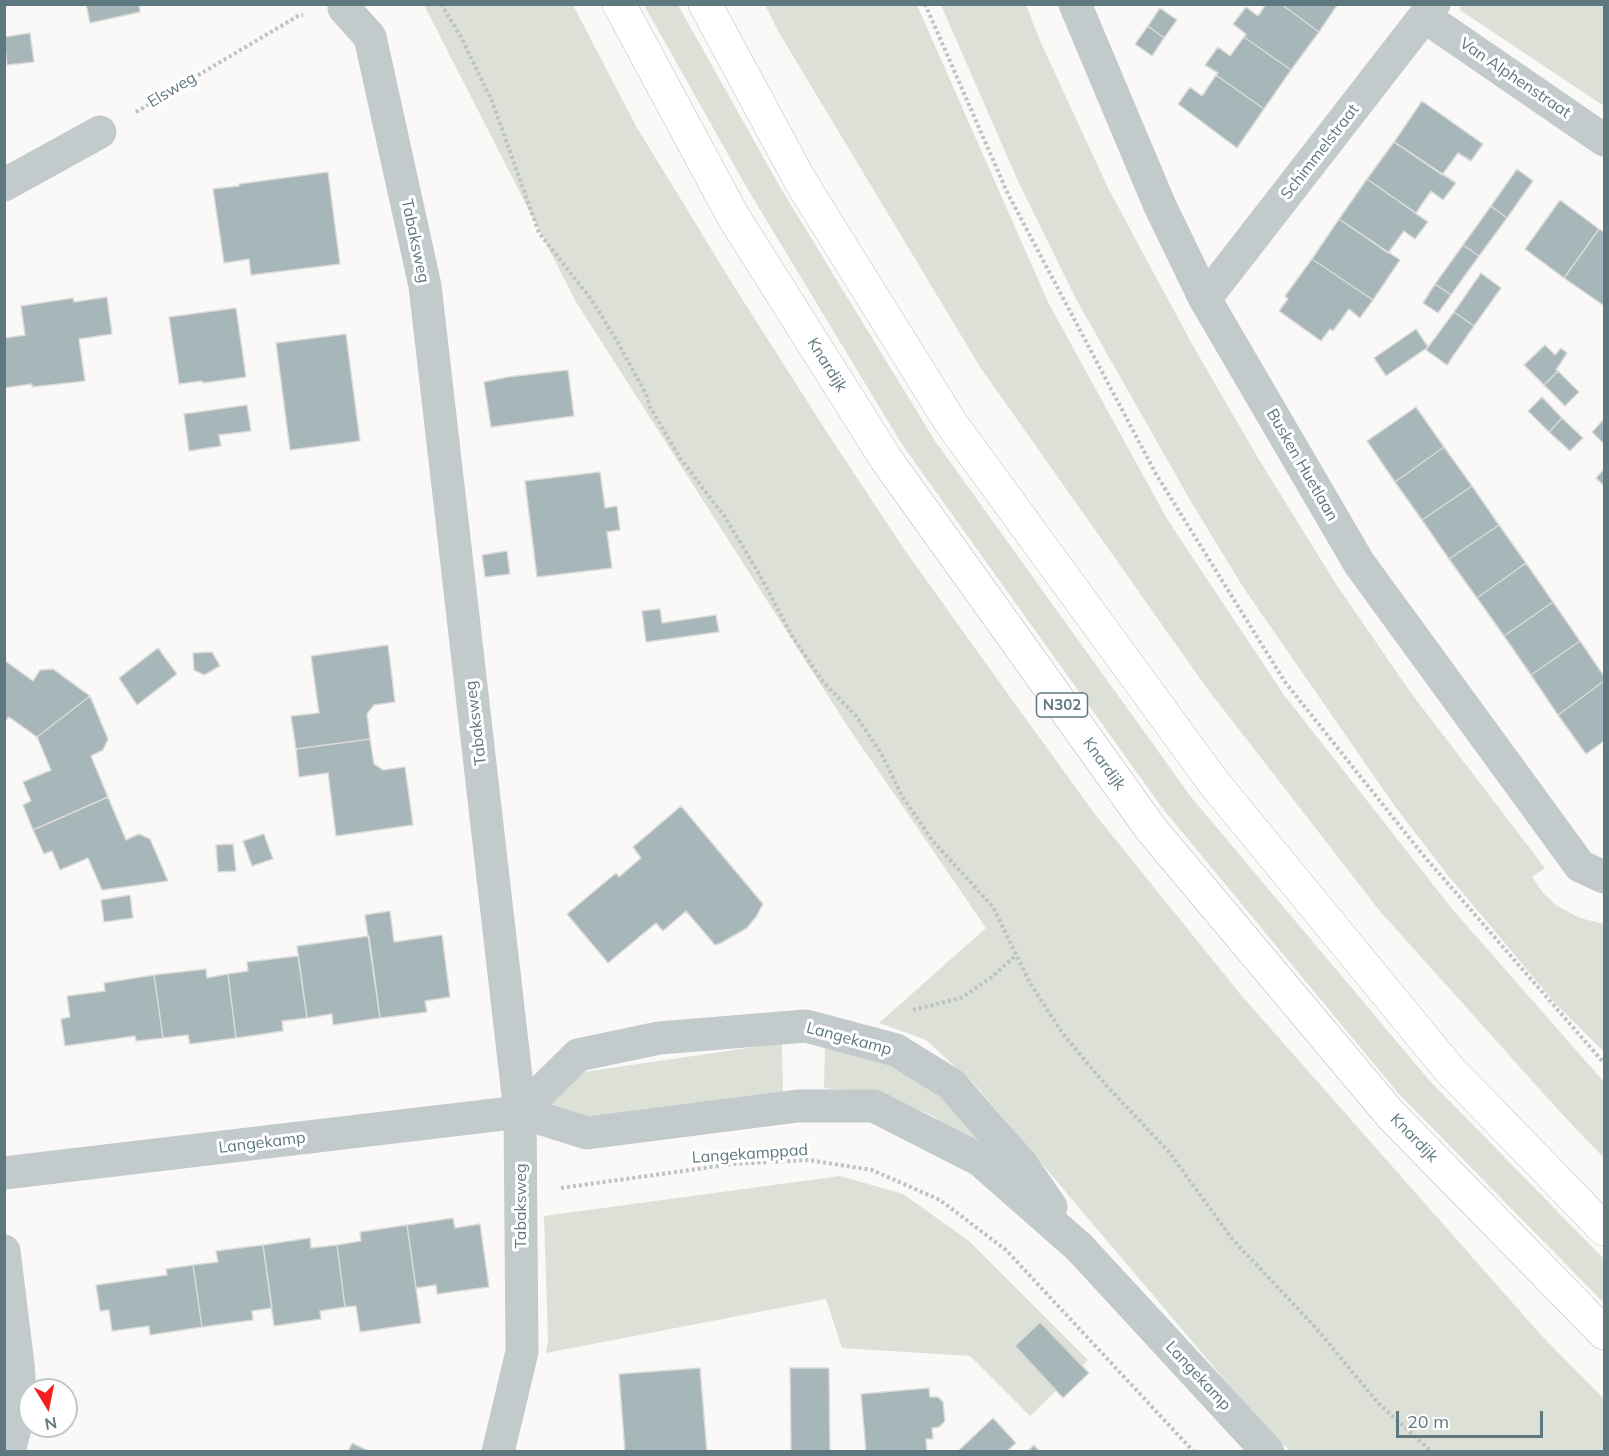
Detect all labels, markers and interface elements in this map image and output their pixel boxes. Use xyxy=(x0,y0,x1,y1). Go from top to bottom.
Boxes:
street label: Van Alphenstraat xyxy=(1456,34,1574,122)
street label: Elsweg xyxy=(144,68,200,112)
street label: Schimmelstraat xyxy=(1277,101,1363,203)
street label: Tabaksweg xyxy=(397,197,433,285)
street label: Knardijk xyxy=(803,334,851,396)
street label: Busken Huetlaan xyxy=(1262,405,1342,525)
street label: Tabaksweg xyxy=(461,680,491,766)
road number: N302 xyxy=(1036,693,1088,717)
street label: Knardijk xyxy=(1079,734,1129,794)
street label: Langekamp xyxy=(804,1018,894,1060)
street label: Knardijk xyxy=(1386,1110,1442,1166)
street label: Langekamp xyxy=(217,1128,307,1158)
street label: Langekamppad xyxy=(691,1140,809,1168)
street label: Tabaksweg xyxy=(511,1163,531,1249)
street label: Langekamp xyxy=(1161,1337,1235,1415)
north arrow xyxy=(18,1378,78,1438)
scale bar xyxy=(1399,1399,1546,1437)
text: 20 m xyxy=(1407,1410,1449,1433)
text: N xyxy=(43,1413,58,1435)

